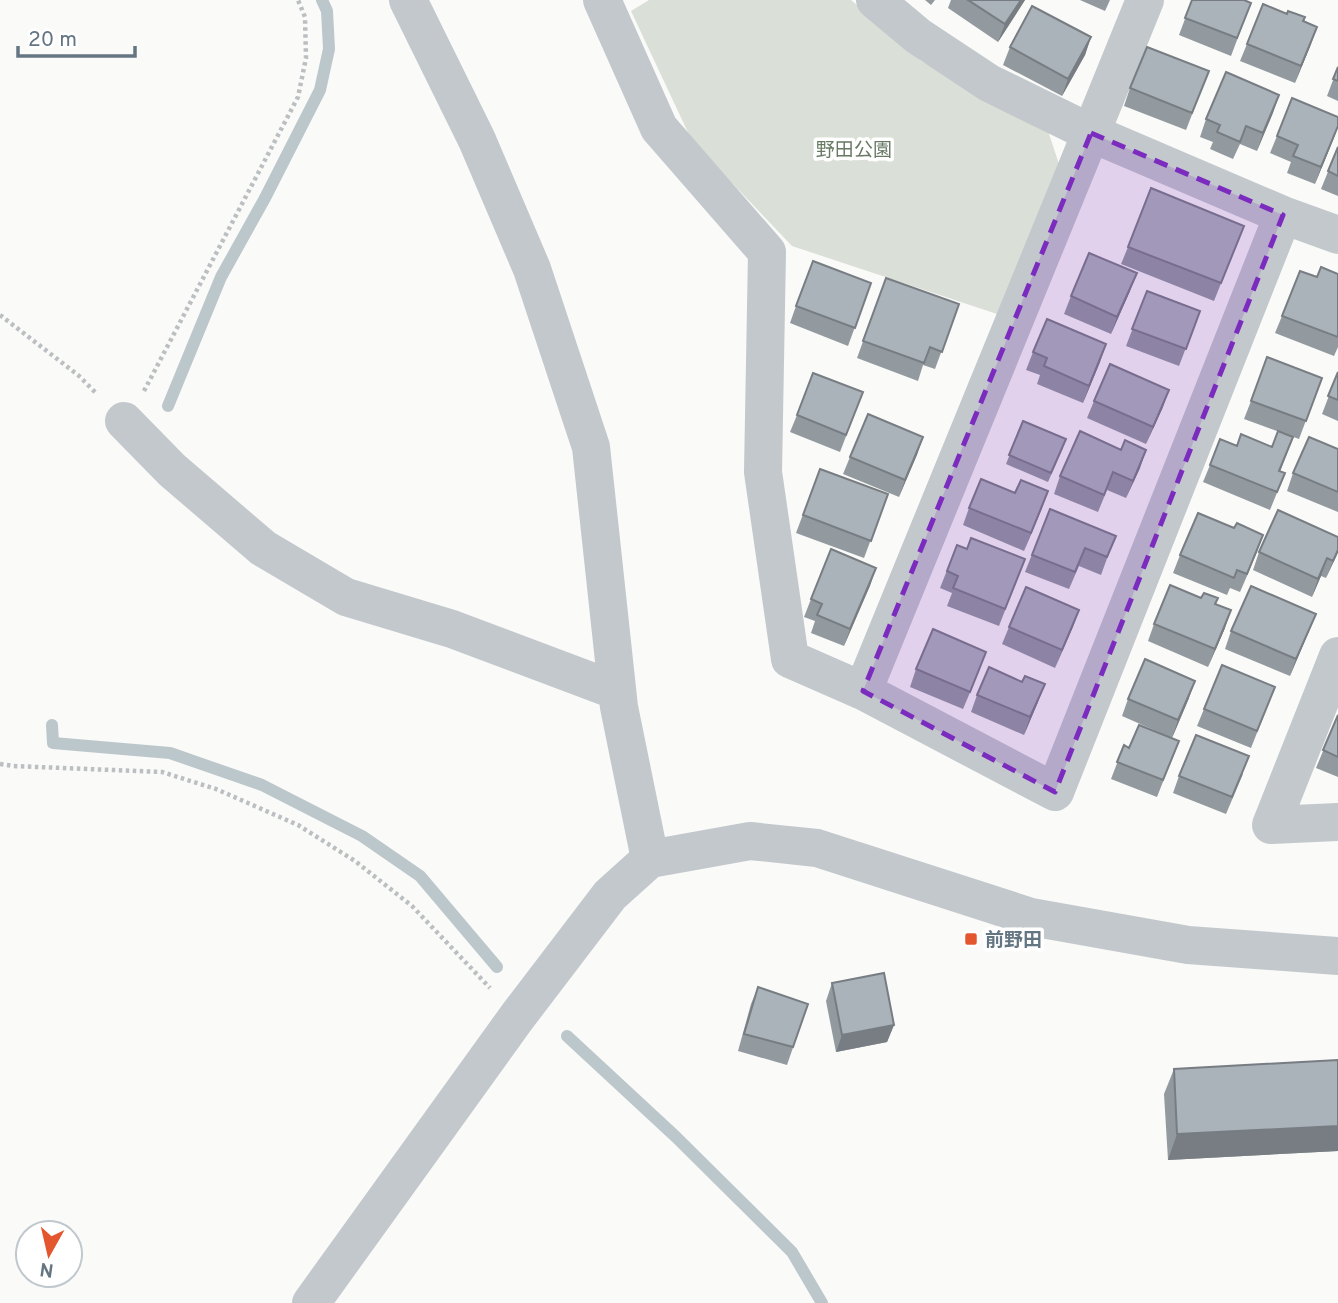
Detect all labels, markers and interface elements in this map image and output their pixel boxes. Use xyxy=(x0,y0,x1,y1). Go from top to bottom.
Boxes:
scale bar xyxy=(18,14,135,58)
text: 20 m xyxy=(28,27,77,54)
park label: 野田公園 xyxy=(816,139,892,163)
place label: 前野田 xyxy=(985,929,1042,953)
marker: 前野田 xyxy=(963,931,979,947)
north arrow xyxy=(14,1219,84,1289)
text: N xyxy=(38,1256,55,1282)

